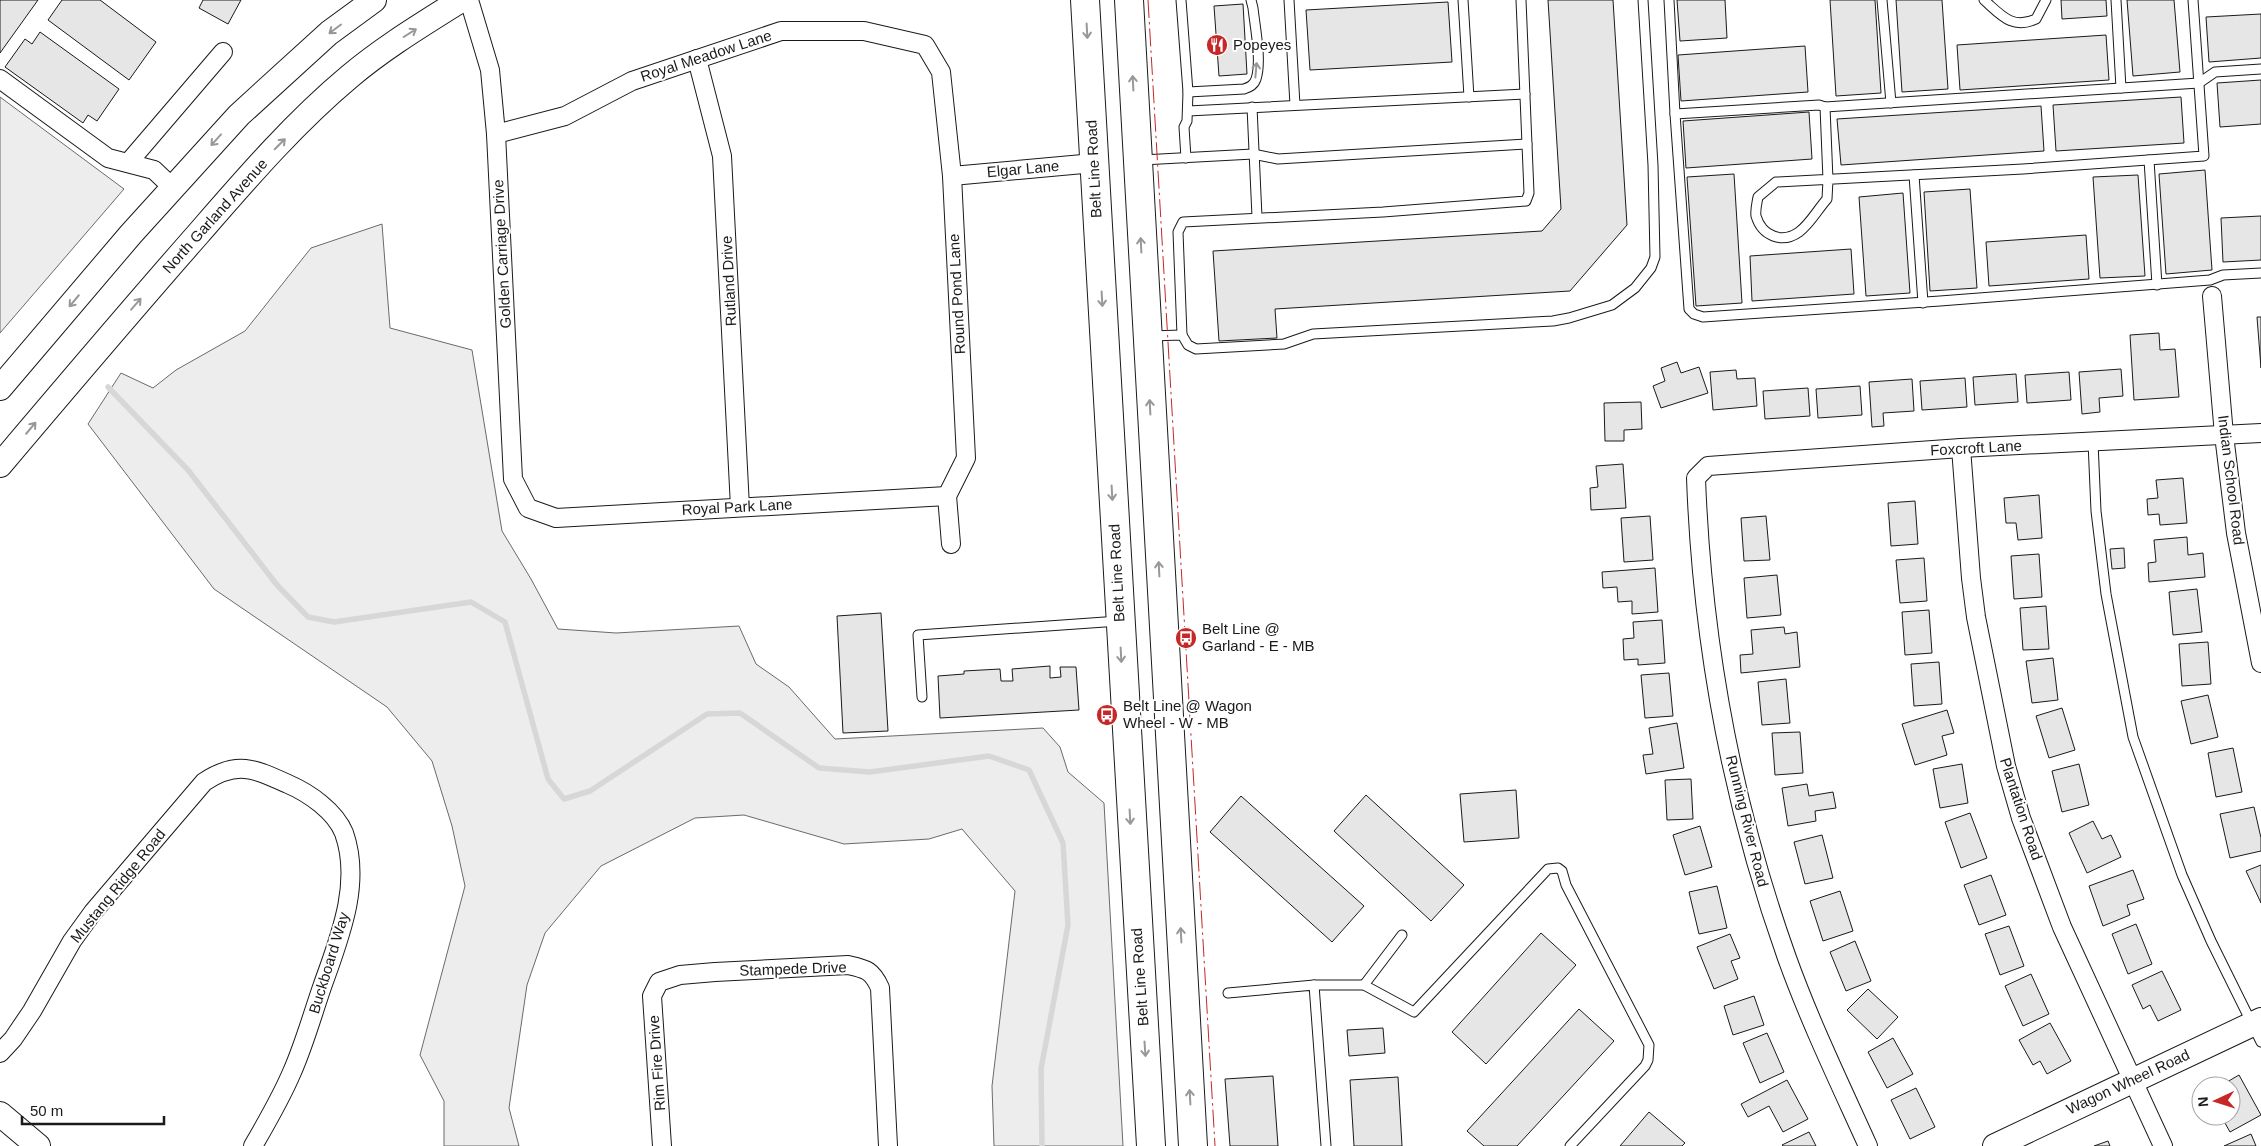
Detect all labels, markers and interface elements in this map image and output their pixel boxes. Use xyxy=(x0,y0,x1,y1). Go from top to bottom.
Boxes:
one-way arrow xyxy=(1082,22,1091,38)
one-way arrow xyxy=(328,24,342,34)
street label: Royal Meadow Lane xyxy=(638,26,774,85)
one-way arrow xyxy=(402,27,416,37)
restaurant icon: Popeyes xyxy=(1205,33,1229,57)
place label: Popeyes xyxy=(1233,36,1291,53)
one-way arrow xyxy=(1252,62,1261,78)
one-way arrow xyxy=(1128,75,1137,91)
street label: Belt Line Road xyxy=(1082,119,1105,219)
one-way arrow xyxy=(210,133,222,146)
one-way arrow xyxy=(274,138,286,150)
street label: North Garland Avenue xyxy=(159,155,271,276)
street label: Elgar Lane xyxy=(986,157,1060,180)
street label: Golden Carriage Drive xyxy=(489,179,514,329)
street label: Round Pond Lane xyxy=(945,233,968,355)
street label: Rutland Drive xyxy=(718,235,739,327)
one-way arrow xyxy=(1137,237,1146,253)
one-way arrow xyxy=(1097,290,1106,306)
one-way arrow xyxy=(69,294,80,307)
one-way arrow xyxy=(131,298,142,311)
one-way arrow xyxy=(1146,399,1155,415)
street label: Indian School Road xyxy=(2215,414,2248,546)
one-way arrow xyxy=(26,422,37,435)
street label: Foxcroft Lane xyxy=(1930,437,2022,458)
one-way arrow xyxy=(1108,484,1117,500)
street label: Royal Park Lane xyxy=(681,495,793,518)
street label: Belt Line Road xyxy=(1105,523,1128,623)
one-way arrow xyxy=(1155,562,1164,578)
place label: Belt Line @ Garland - E - MB xyxy=(1202,620,1315,654)
bus stop icon: Belt Line @ Garland - E - MB xyxy=(1174,626,1198,650)
one-way arrow xyxy=(1117,647,1126,663)
place label: Belt Line @ Wagon Wheel - W - MB xyxy=(1123,697,1252,731)
bus stop icon: Belt Line @ Wagon Wheel - W - MB xyxy=(1095,703,1119,727)
street label: Running River Road xyxy=(1723,753,1772,888)
street label: Plantation Road xyxy=(1997,755,2046,862)
one-way arrow xyxy=(1126,809,1135,825)
street label: Mustang Ridge Road xyxy=(67,826,169,946)
street label: Buckboard Way xyxy=(305,910,352,1016)
street label: Belt Line Road xyxy=(1128,927,1151,1027)
one-way arrow xyxy=(1176,927,1185,943)
street label: Stampede Drive xyxy=(739,958,847,979)
street label: Rim Fire Drive xyxy=(645,1015,668,1111)
one-way arrow xyxy=(1140,1041,1149,1057)
street label: Wagon Wheel Road xyxy=(2064,1046,2192,1117)
north arrow xyxy=(2191,1076,2241,1126)
one-way arrow xyxy=(1185,1090,1194,1106)
scale bar xyxy=(22,1094,165,1126)
text: N xyxy=(2195,1096,2211,1108)
text: 50 m xyxy=(30,1102,63,1119)

